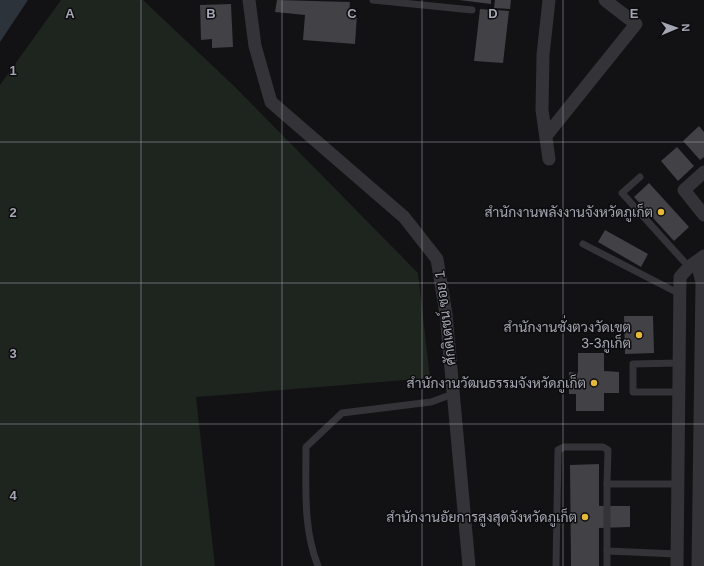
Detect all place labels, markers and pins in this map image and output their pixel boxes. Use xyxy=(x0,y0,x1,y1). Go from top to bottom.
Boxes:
place label: สำนักงานพลังงานจังหวัดภูเก็ต xyxy=(484,203,653,222)
marker: สำนักงานพลังงานจังหวัดภูเก็ต xyxy=(656,207,666,217)
place label: สำนักงานชั่งตวงวัดเขต 3-3ภูเก็ต xyxy=(504,315,631,353)
marker: สำนักงานชั่งตวงวัดเขต 3-3ภูเก็ต xyxy=(634,330,644,340)
place label: สำนักงานวัฒนธรรมจังหวัดภูเก็ต xyxy=(407,374,586,393)
marker: สำนักงานวัฒนธรรมจังหวัดภูเก็ต xyxy=(589,378,599,388)
place label: สำนักงานอัยการสูงสุดจังหวัดภูเก็ต xyxy=(386,508,577,527)
marker: สำนักงานอัยการสูงสุดจังหวัดภูเก็ต xyxy=(580,512,590,522)

